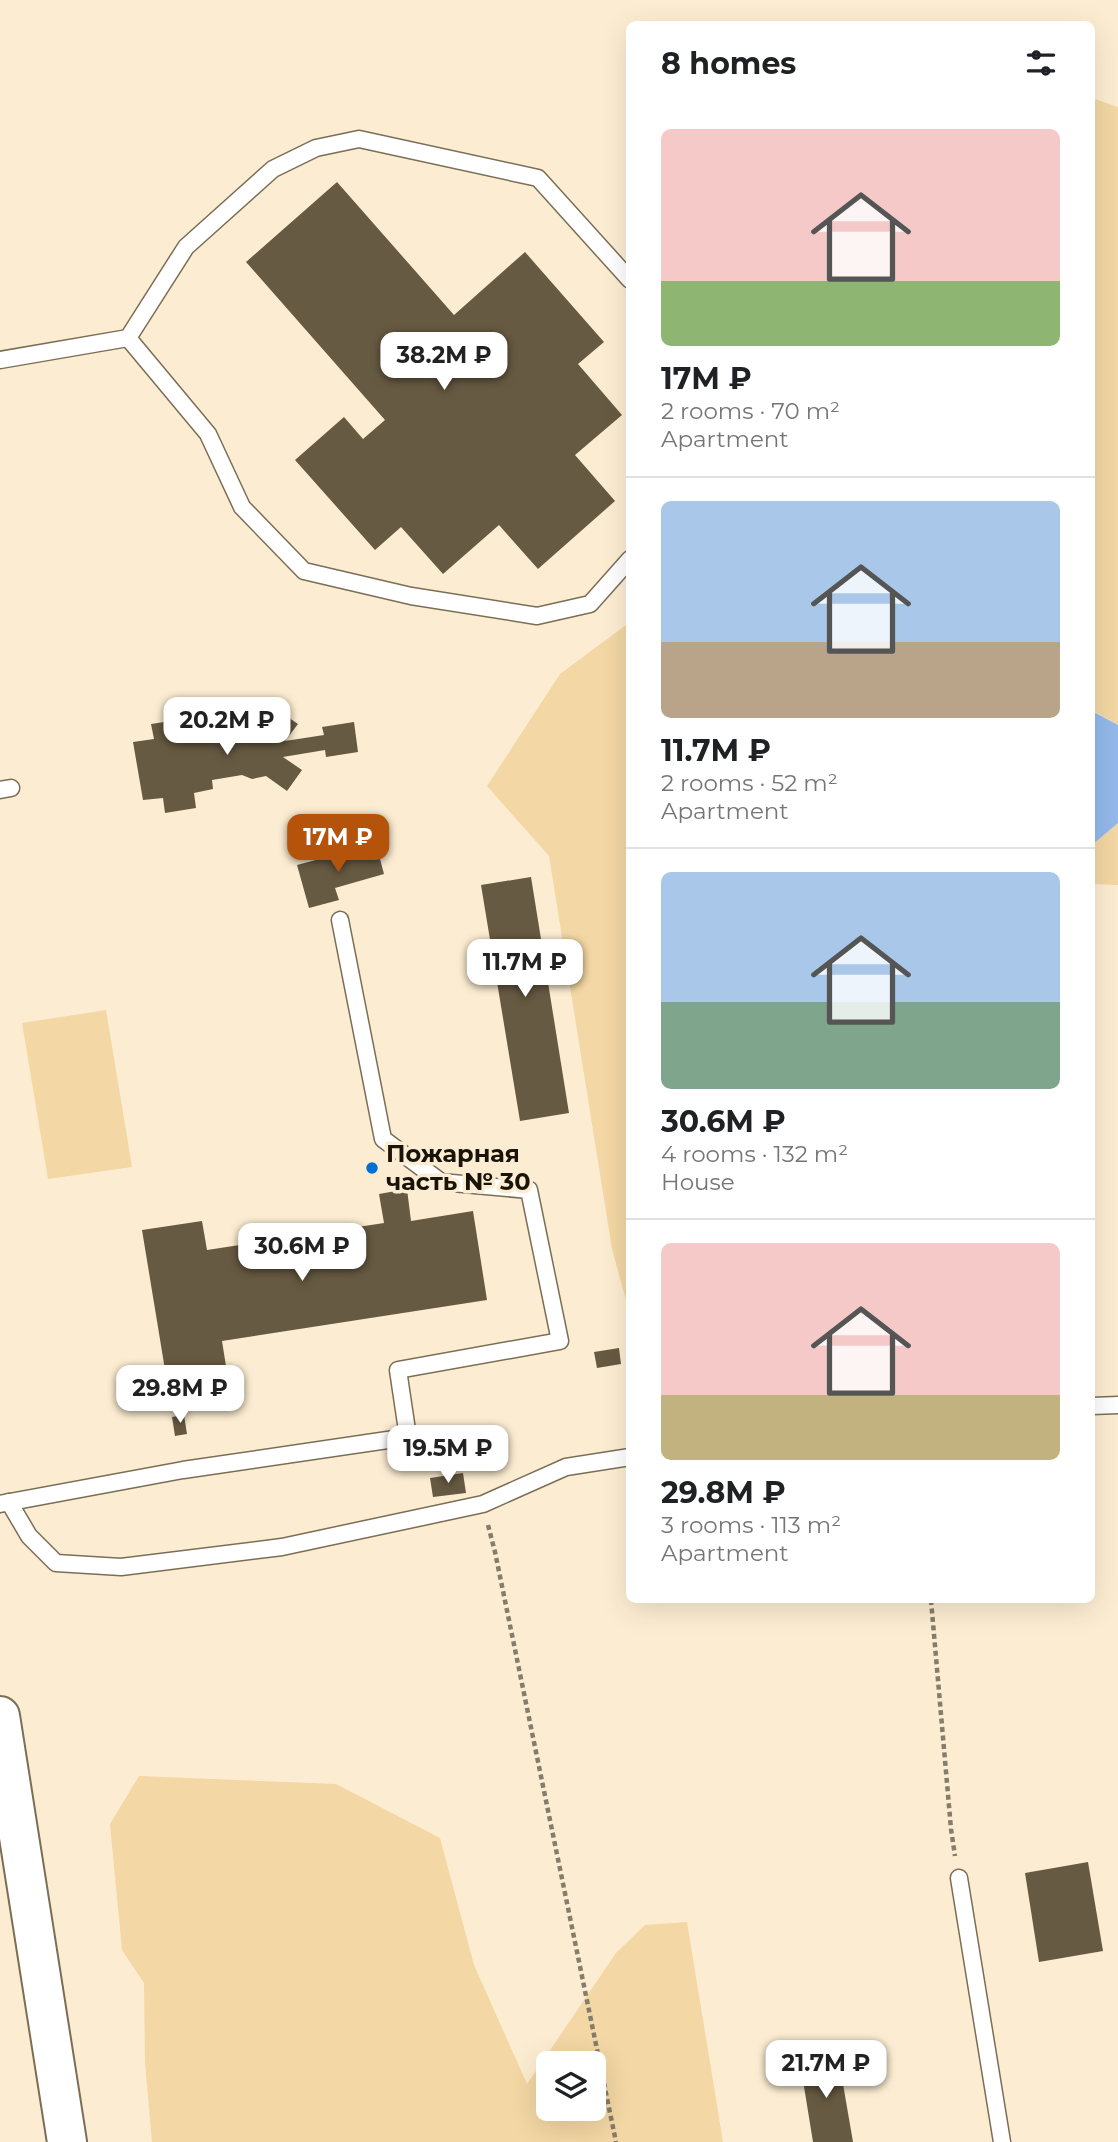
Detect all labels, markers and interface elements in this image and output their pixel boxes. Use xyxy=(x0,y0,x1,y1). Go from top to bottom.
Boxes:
icon: filters xyxy=(1022,44,1060,82)
text: 8 homes xyxy=(661,45,796,82)
icon: home xyxy=(798,174,924,300)
pin: 38.2M ₽ xyxy=(379,332,509,392)
text: 38.2M ₽ xyxy=(396,341,492,369)
text: 17M ₽ xyxy=(661,360,752,397)
text: 2 rooms · 70 m² xyxy=(661,397,840,425)
text: Apartment xyxy=(661,425,789,453)
icon: home xyxy=(798,546,924,672)
pin: 20.2M ₽ xyxy=(162,698,292,757)
text: 20.2M ₽ xyxy=(179,706,275,734)
text: 11.7M ₽ xyxy=(661,732,771,769)
text: 2 rooms · 52 m² xyxy=(661,769,838,797)
text: Apartment xyxy=(661,797,789,825)
pin: 17M ₽ xyxy=(289,814,387,874)
text: 17M ₽ xyxy=(303,823,373,851)
icon: home xyxy=(798,917,924,1043)
pin: 11.7M ₽ xyxy=(460,940,590,999)
text: 11.7M ₽ xyxy=(483,948,567,976)
text: 30.6M ₽ xyxy=(661,1103,786,1140)
place label: Пожарная часть № 30 xyxy=(386,1139,531,1196)
text: 4 rooms · 132 m² xyxy=(661,1140,848,1168)
marker: Пожарная часть № 30 xyxy=(364,1160,380,1176)
text: House xyxy=(661,1168,735,1196)
pin: 30.6M ₽ xyxy=(237,1224,367,1283)
text: 30.6M ₽ xyxy=(254,1232,350,1260)
icon: home xyxy=(798,1288,924,1414)
pin: 29.8M ₽ xyxy=(115,1366,245,1425)
text: 29.8M ₽ xyxy=(132,1374,228,1402)
pin: 19.5M ₽ xyxy=(383,1426,513,1485)
text: 19.5M ₽ xyxy=(403,1434,493,1462)
text: 29.8M ₽ xyxy=(661,1474,786,1511)
text: 3 rooms · 113 m² xyxy=(661,1511,841,1539)
text: Apartment xyxy=(661,1539,789,1567)
pin: 21.7M ₽ xyxy=(761,2040,891,2100)
text: 21.7M ₽ xyxy=(782,2049,870,2077)
map controls xyxy=(536,2051,606,2121)
button: layers xyxy=(536,2051,606,2121)

